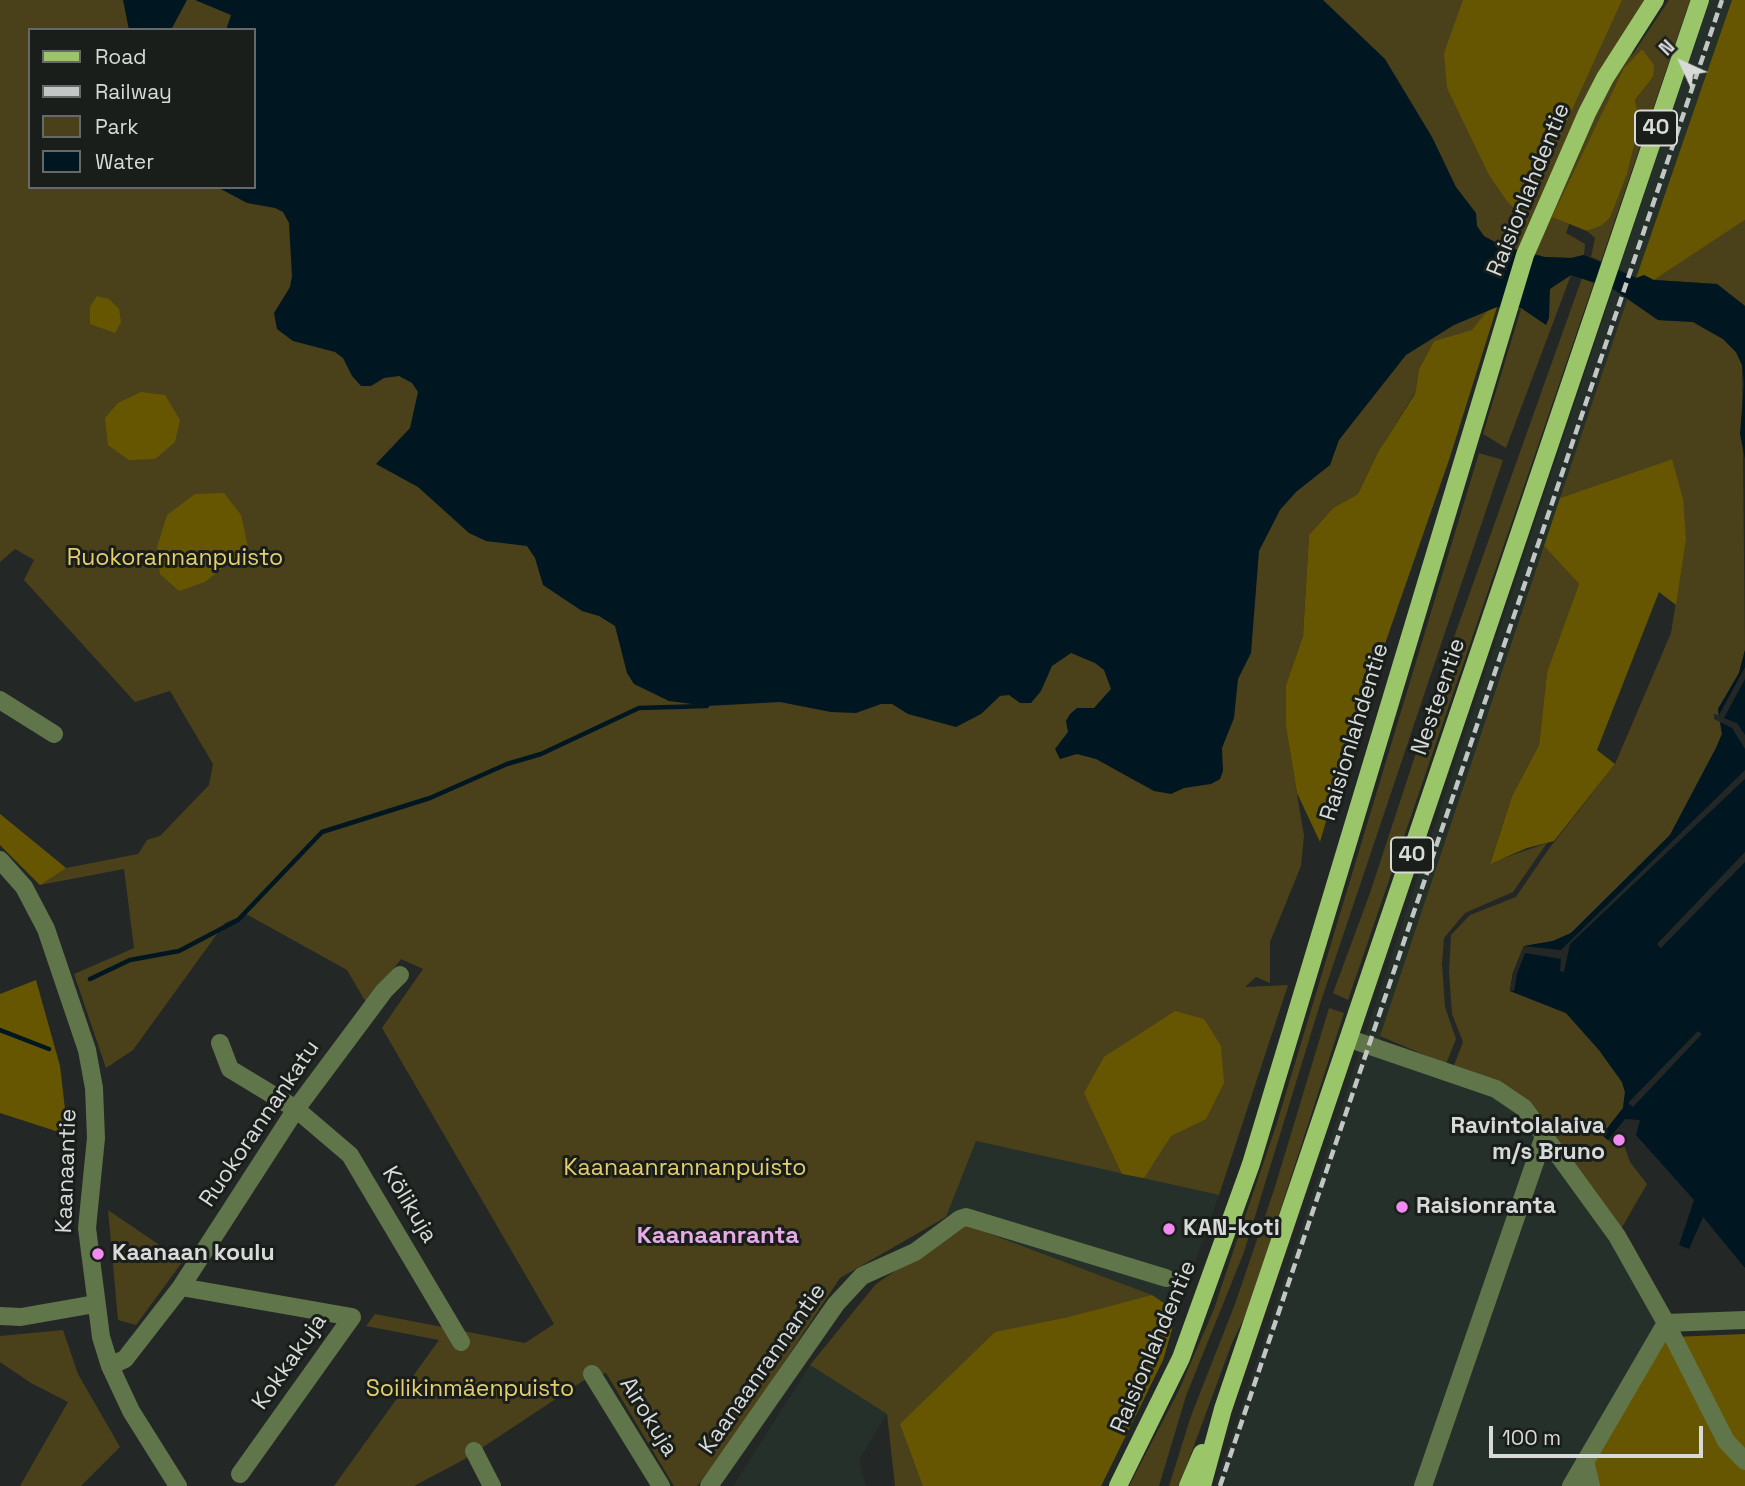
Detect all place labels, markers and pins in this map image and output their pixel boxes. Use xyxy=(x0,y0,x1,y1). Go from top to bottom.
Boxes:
place label: Ravintolalaiva m/s Bruno xyxy=(1451,1113,1605,1167)
marker: Ravintolalaiva m/s Bruno xyxy=(1611,1132,1627,1148)
place label: Raisionranta xyxy=(1416,1193,1556,1221)
marker: Raisionranta xyxy=(1394,1199,1410,1215)
place label: KAN-koti xyxy=(1183,1215,1280,1243)
marker: KAN-koti xyxy=(1161,1221,1177,1237)
place label: Kaanaan koulu xyxy=(112,1240,275,1268)
marker: Kaanaan koulu xyxy=(90,1246,106,1262)

